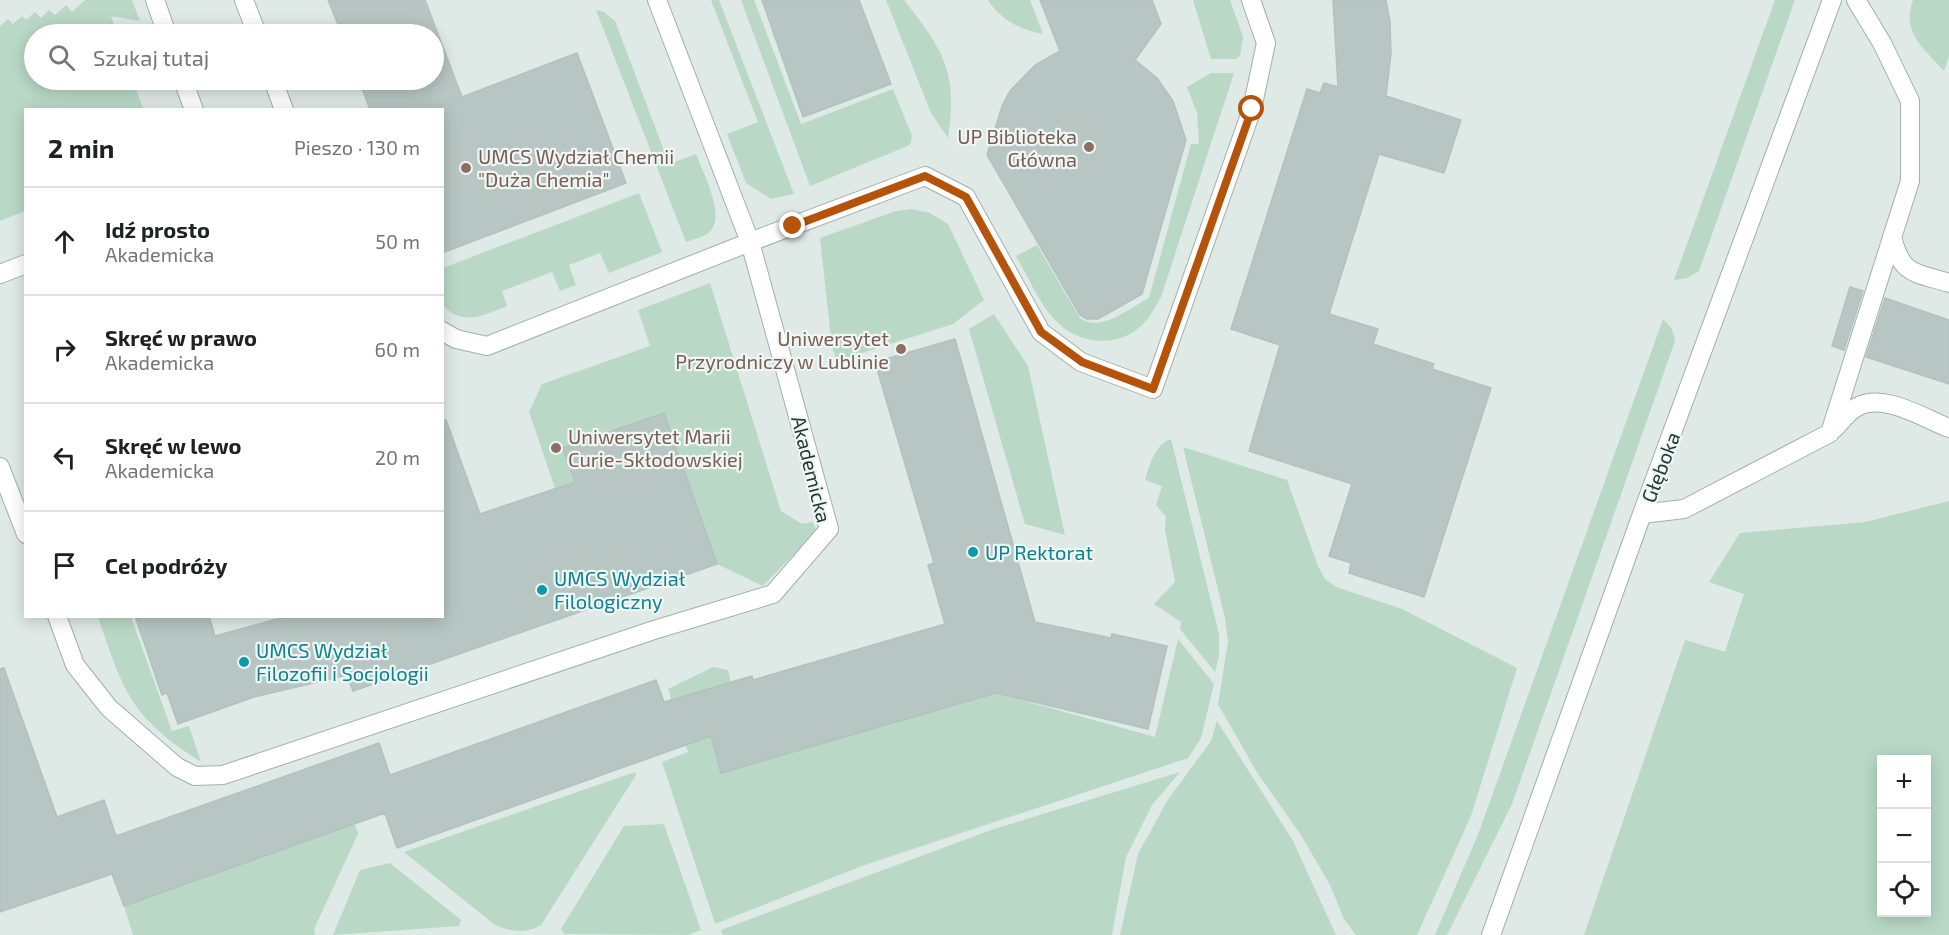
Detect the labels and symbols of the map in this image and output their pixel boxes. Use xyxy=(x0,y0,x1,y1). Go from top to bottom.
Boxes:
route start xyxy=(1238,95,1264,121)
place label: UP Biblioteka Główna xyxy=(957,124,1077,171)
marker: UP Biblioteka Główna xyxy=(1082,140,1096,154)
place label: UMCS Wydział Chemii "Duża Chemia" xyxy=(478,144,674,191)
marker: UMCS Wydział Chemii "Duża Chemia" xyxy=(459,161,473,175)
route end xyxy=(779,212,805,238)
place label: Uniwersytet Przyrodniczy w Lublinie xyxy=(675,326,889,373)
marker: Uniwersytet Przyrodniczy w Lublinie xyxy=(894,342,908,356)
street label: Akademicka xyxy=(787,413,837,525)
place label: Uniwersytet Marii Curie-Skłodowskiej xyxy=(568,424,743,471)
street label: Głęboka xyxy=(1636,428,1684,506)
marker: Uniwersytet Marii Curie-Skłodowskiej xyxy=(549,441,563,455)
place label: UP Rektorat xyxy=(985,540,1093,564)
marker: UP Rektorat xyxy=(966,545,980,559)
place label: UMCS Wydział Filologiczny xyxy=(554,566,686,613)
marker: UMCS Wydział Filologiczny xyxy=(535,583,549,597)
place label: UMCS Wydział Filozofii i Socjologii xyxy=(256,638,429,685)
marker: UMCS Wydział Filozofii i Socjologii xyxy=(237,655,251,669)

